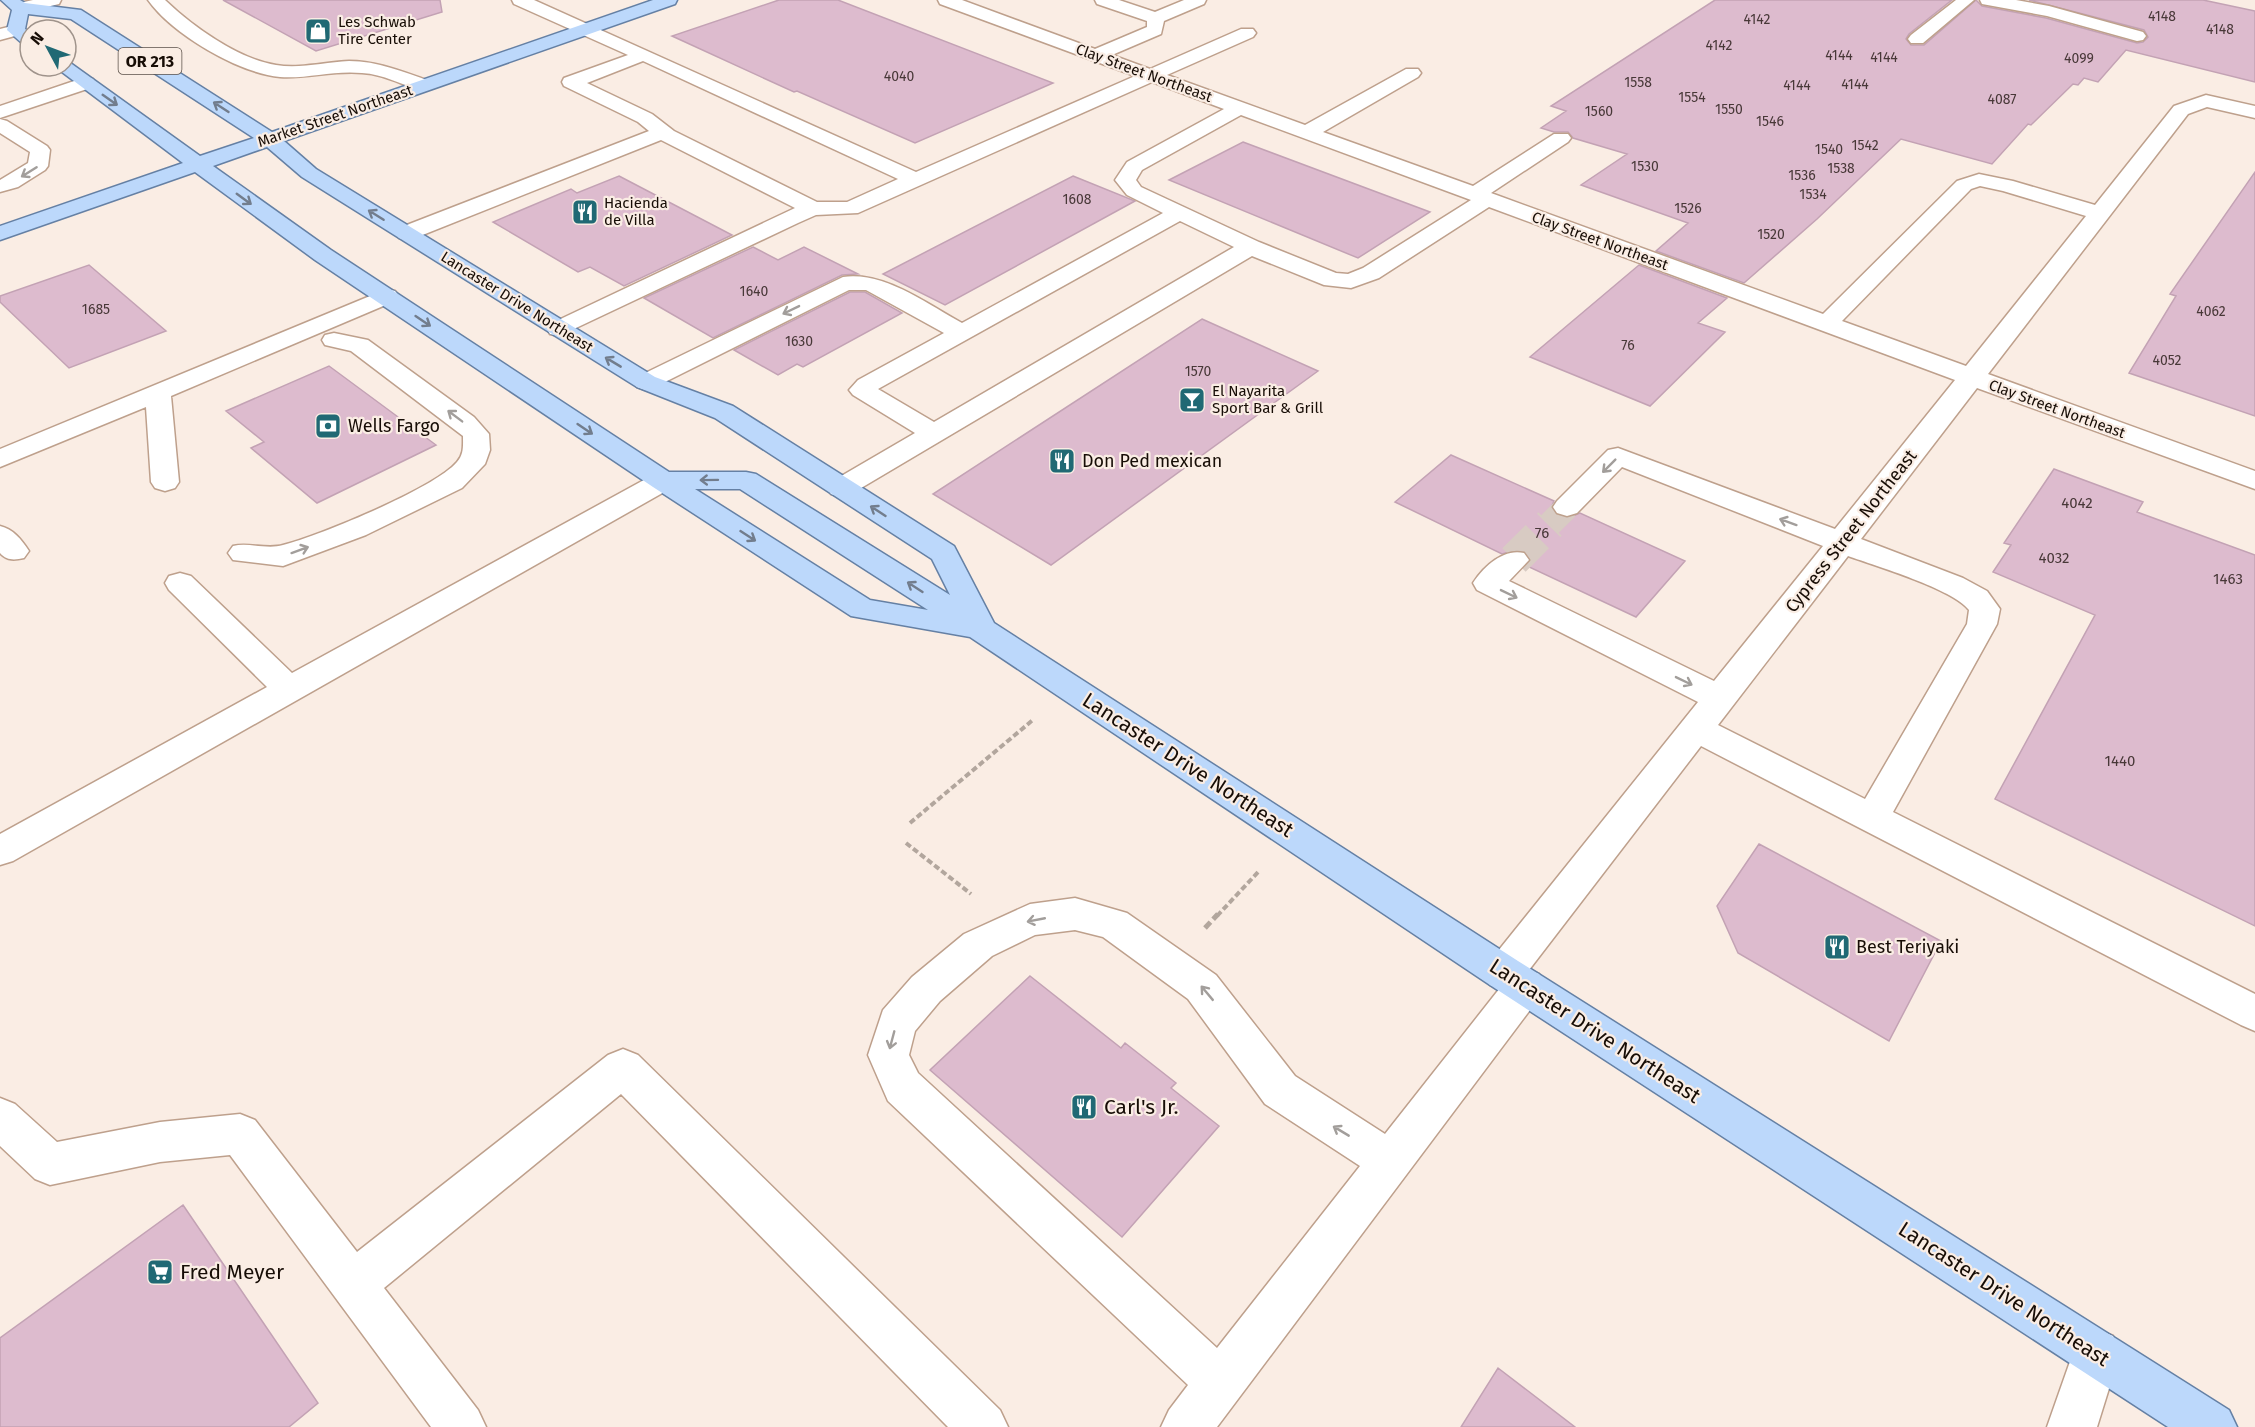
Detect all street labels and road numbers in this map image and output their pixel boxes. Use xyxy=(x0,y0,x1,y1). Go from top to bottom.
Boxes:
street label: Clay Street Northeast xyxy=(1073,40,1215,106)
road number: OR 213 xyxy=(118,48,182,74)
street label: Market Street Northeast xyxy=(255,81,415,151)
street label: Clay Street Northeast xyxy=(1529,208,1671,274)
street label: Lancaster Drive Northeast xyxy=(438,248,597,357)
street label: Clay Street Northeast xyxy=(1986,376,2128,442)
street label: Cypress Street Northeast xyxy=(1780,445,1922,617)
street label: Lancaster Drive Northeast xyxy=(1078,687,1299,843)
street label: Lancaster Drive Northeast xyxy=(1485,953,1706,1109)
street label: Lancaster Drive Northeast xyxy=(1894,1216,2115,1372)

